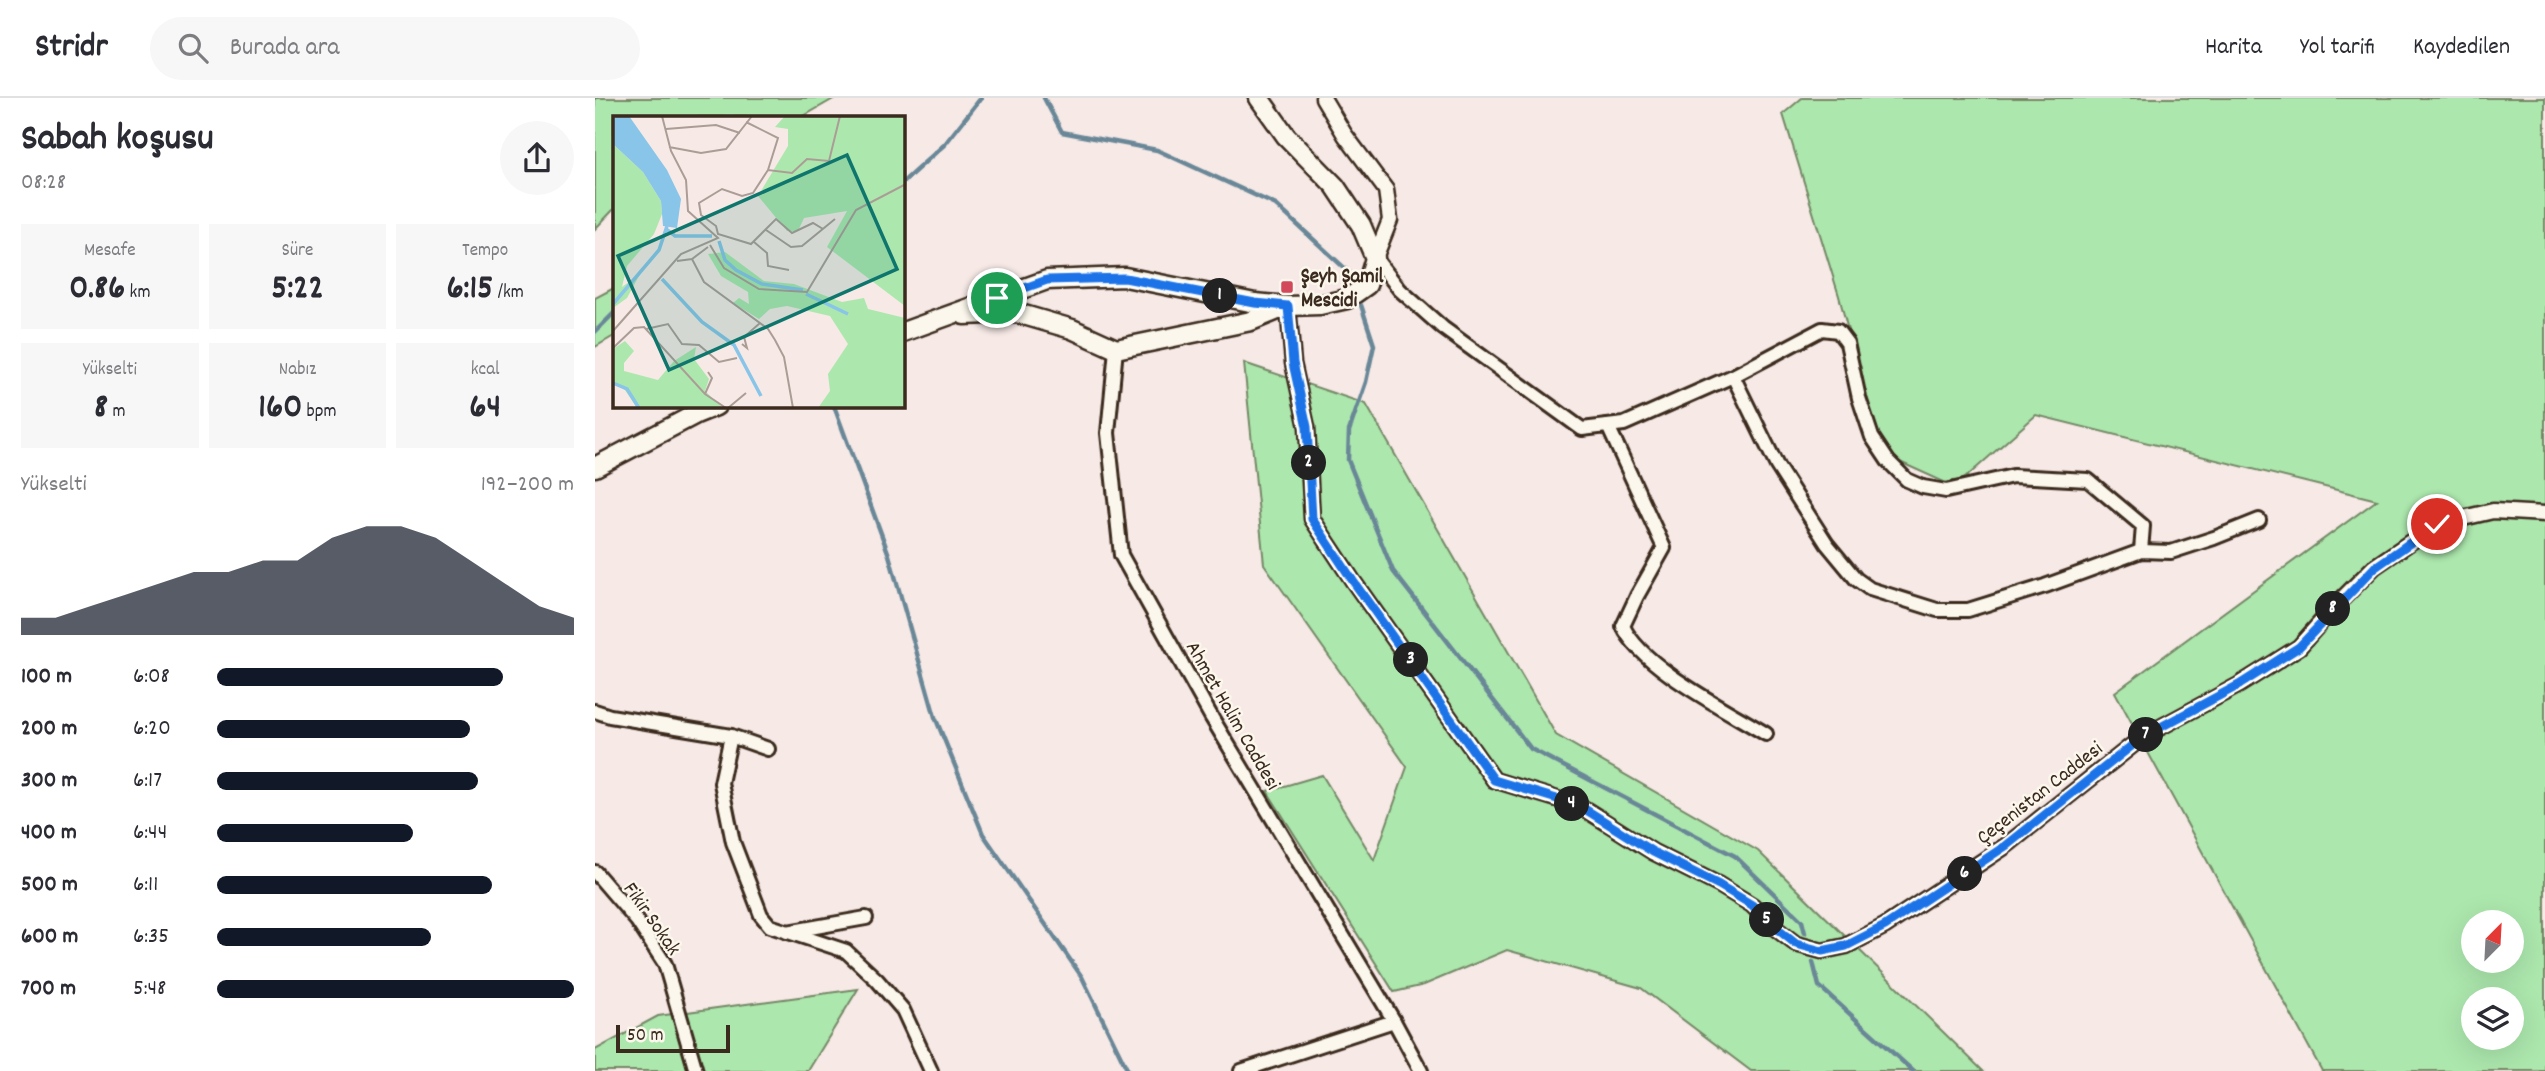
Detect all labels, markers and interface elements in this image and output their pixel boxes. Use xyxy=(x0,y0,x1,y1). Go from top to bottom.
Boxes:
search box xyxy=(150,17,640,80)
text: Stridr xyxy=(35,25,108,72)
icon: search xyxy=(174,29,212,67)
text: Burada ara xyxy=(230,30,339,67)
text: Harita xyxy=(2205,31,2262,65)
text: Yol tarifi xyxy=(2300,31,2375,65)
text: Kaydedilen xyxy=(2413,31,2510,65)
text: Sabah koşusu xyxy=(21,113,214,168)
inset map xyxy=(613,116,905,408)
button: share xyxy=(500,121,574,195)
text: 08:28 xyxy=(21,167,66,200)
text: Mesafe xyxy=(84,238,136,265)
text: Süre xyxy=(282,238,313,265)
text: Tempo xyxy=(462,238,508,265)
place label: Şeyh Şamil Mescidi xyxy=(1301,263,1385,317)
text: 0.86 xyxy=(69,265,125,315)
text: 5:22 xyxy=(271,265,324,315)
text: 6:15 xyxy=(446,265,493,315)
pin xyxy=(967,268,1027,328)
pin: 1 xyxy=(1203,278,1237,314)
icon: arrive xyxy=(978,279,1016,317)
marker: Şeyh Şamil Mescidi xyxy=(1279,279,1295,295)
text: km xyxy=(125,280,150,307)
text: /km xyxy=(493,280,524,307)
text: 1 xyxy=(1217,282,1222,309)
text: Yükselti xyxy=(83,357,137,384)
text: Nabız xyxy=(279,357,316,384)
text: kcal xyxy=(471,357,500,384)
text: 8 xyxy=(94,384,108,434)
text: 160 xyxy=(258,384,302,434)
text: 64 xyxy=(469,384,501,434)
text: m xyxy=(108,399,126,426)
text: bpm xyxy=(302,399,337,426)
pin: 2 xyxy=(1291,446,1327,480)
text: 2 xyxy=(1304,449,1313,476)
text: Yükselti xyxy=(21,469,87,502)
text: 192–200 m xyxy=(481,469,574,502)
pin xyxy=(2407,494,2467,554)
icon: check xyxy=(2418,505,2456,543)
pin: 8 xyxy=(2315,592,2351,626)
text: 8 xyxy=(2329,595,2336,622)
street label: Ahmet Halim Caddesi xyxy=(1176,636,1286,797)
pin: 3 xyxy=(1393,642,1429,678)
text: 3 xyxy=(1406,646,1415,673)
text: 100 m xyxy=(21,661,72,694)
text: 6:08 xyxy=(133,661,170,694)
text: 200 m xyxy=(21,713,77,746)
text: 6:20 xyxy=(133,713,171,746)
pin: 7 xyxy=(2129,718,2163,752)
text: 7 xyxy=(2142,721,2149,748)
street label: Çeçenistan Caddesi xyxy=(1971,735,2110,853)
text: 300 m xyxy=(21,765,77,798)
text: 6:17 xyxy=(133,765,162,798)
pin: 4 xyxy=(1555,786,1590,822)
text: 4 xyxy=(1568,790,1575,817)
text: 400 m xyxy=(21,817,77,850)
text: 6:44 xyxy=(133,817,167,850)
pin: 6 xyxy=(1947,856,1983,892)
text: 6 xyxy=(1960,860,1969,887)
text: 500 m xyxy=(21,869,78,902)
text: 6:11 xyxy=(133,869,158,902)
street label: Fikir Sokak xyxy=(614,877,687,963)
pin: 5 xyxy=(1749,902,1785,938)
text: 5 xyxy=(1762,906,1771,933)
north arrow xyxy=(2461,910,2523,973)
map controls xyxy=(2461,910,2524,1050)
text: 600 m xyxy=(21,921,78,954)
text: 6:35 xyxy=(133,921,169,954)
text: 700 m xyxy=(21,973,76,1006)
text: 5:48 xyxy=(133,973,166,1006)
button: layers xyxy=(2461,987,2524,1050)
scale bar xyxy=(616,1022,730,1054)
text: 50 m xyxy=(627,1023,664,1050)

